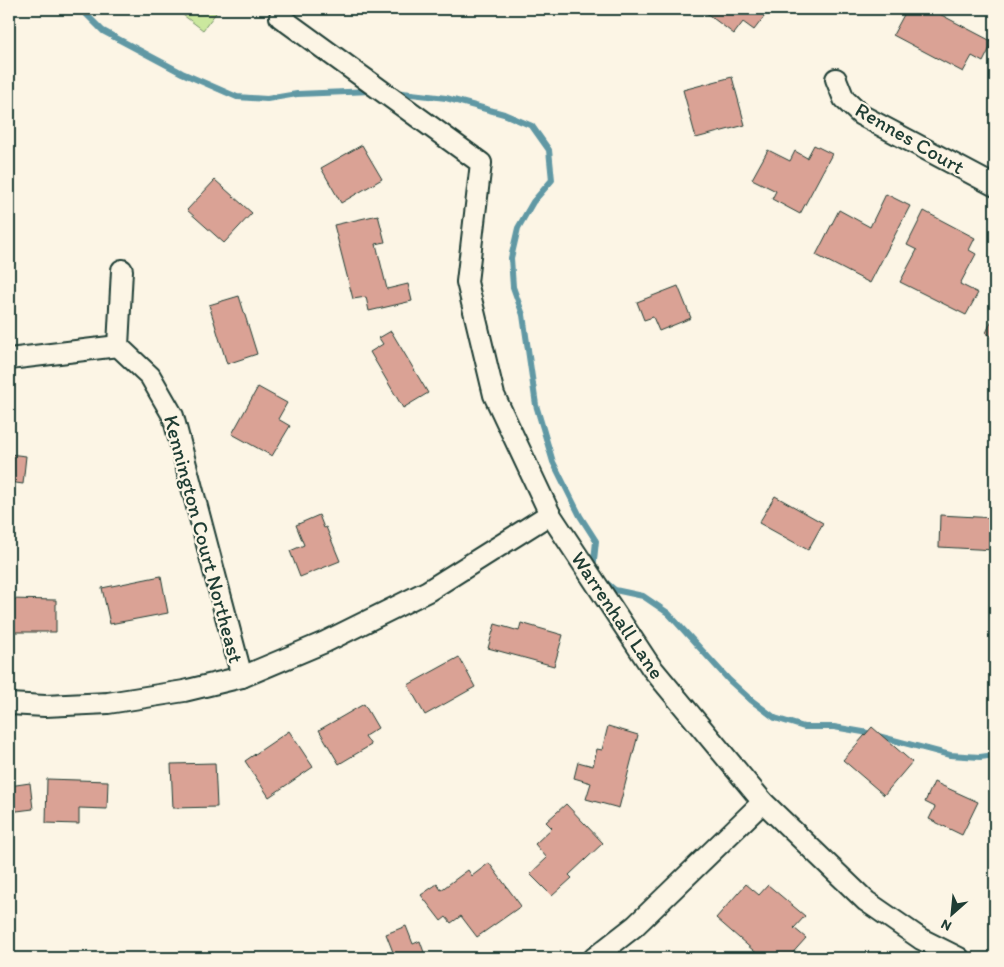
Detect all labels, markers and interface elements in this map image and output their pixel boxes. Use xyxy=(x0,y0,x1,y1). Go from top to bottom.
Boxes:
street label: Rennes Court xyxy=(851,97,969,179)
street label: Kennington Court Northeast xyxy=(159,412,249,666)
street label: Warrenhall Lane xyxy=(566,546,670,684)
north arrow xyxy=(926,890,976,940)
text: N xyxy=(938,915,954,935)

